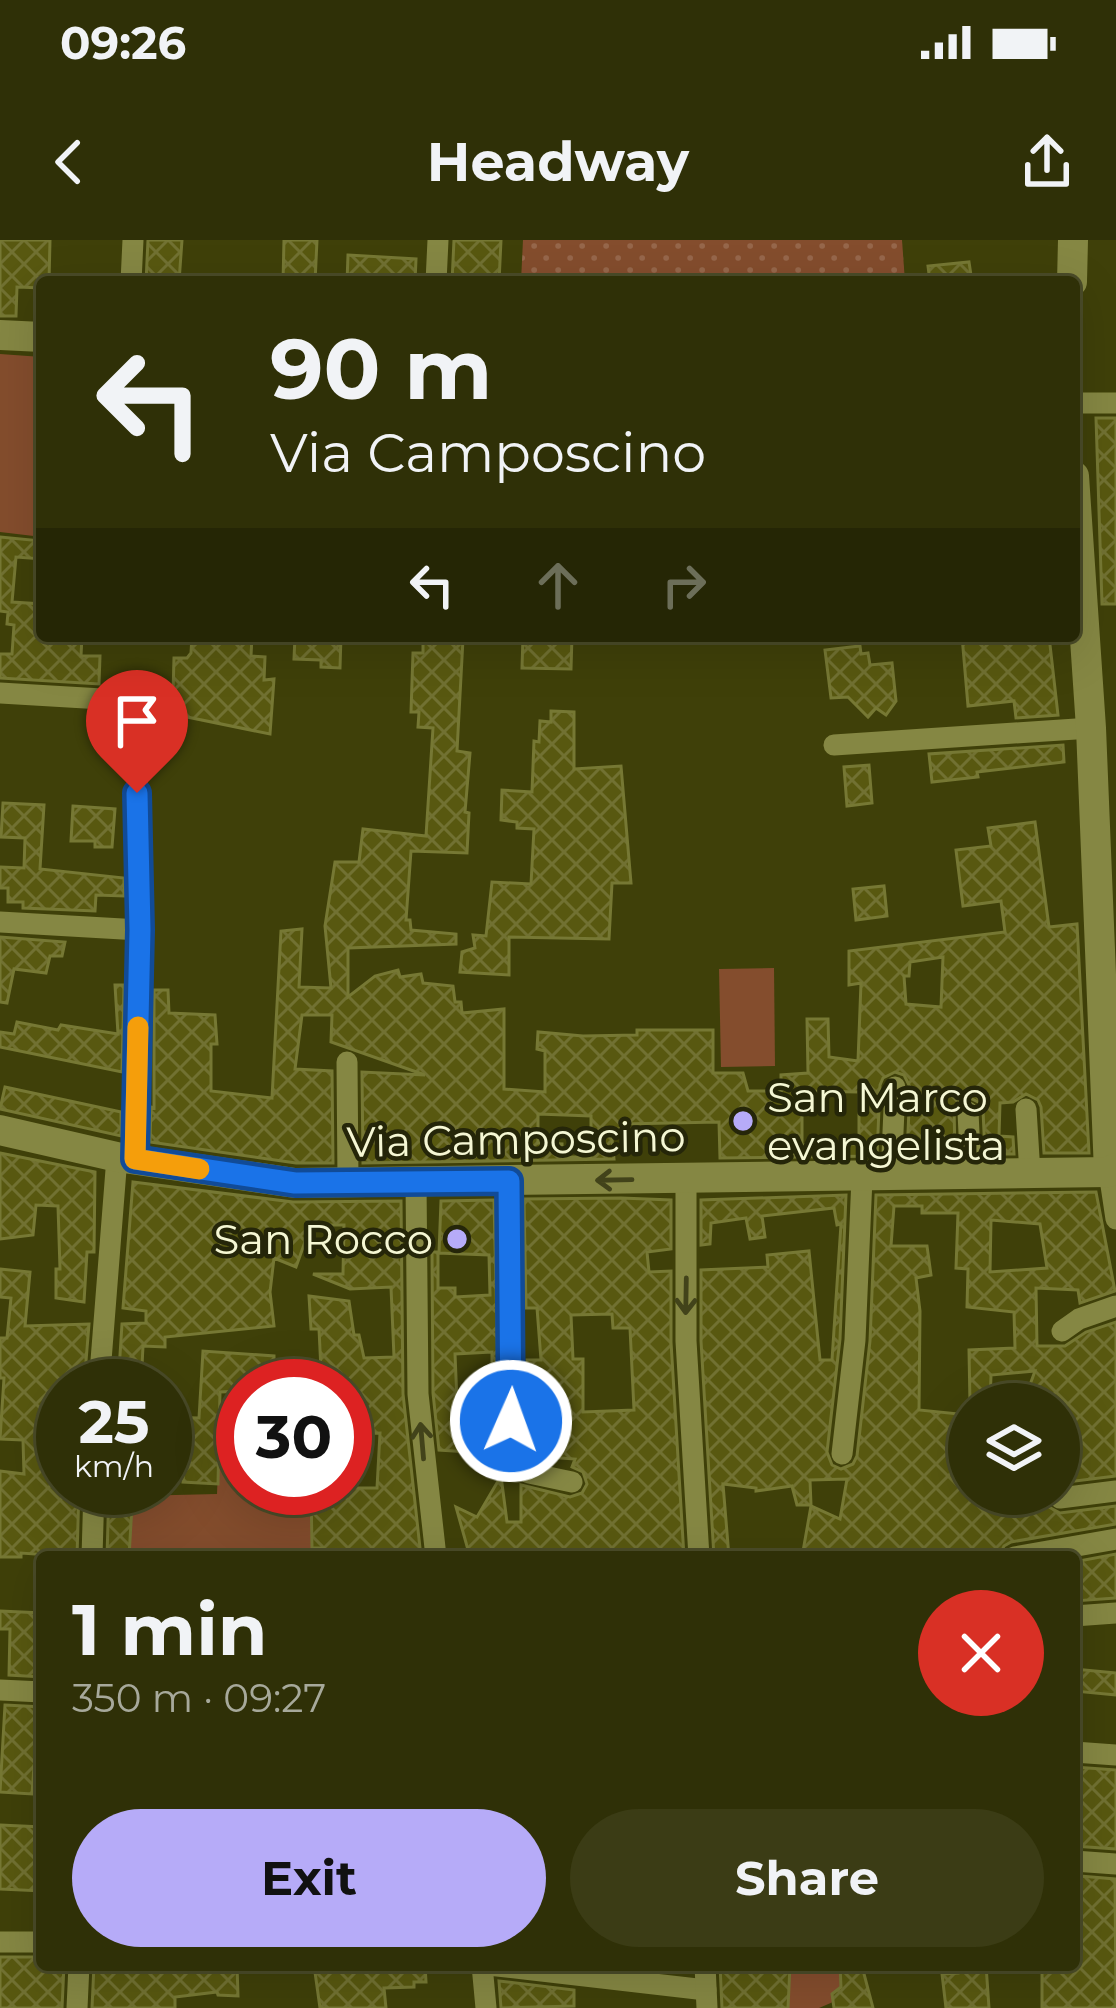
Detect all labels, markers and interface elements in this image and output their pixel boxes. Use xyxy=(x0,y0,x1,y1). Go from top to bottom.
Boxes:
text: 09:26 xyxy=(60,15,186,70)
icon: back xyxy=(36,129,102,195)
text: Headway xyxy=(427,129,689,195)
icon: share xyxy=(1014,129,1080,195)
text: 90 m xyxy=(270,318,492,420)
icon: left xyxy=(72,324,228,480)
text: Via Camposcino xyxy=(270,420,706,486)
icon: left xyxy=(399,552,465,618)
icon: ahead xyxy=(525,552,591,618)
icon: right xyxy=(651,552,717,618)
pin xyxy=(86,670,188,793)
icon: arrive xyxy=(104,688,170,754)
place label: San Marco evangelista xyxy=(767,1071,1005,1171)
marker: San Marco evangelista xyxy=(730,1108,756,1134)
street label: Via Camposcino xyxy=(346,1110,686,1168)
one-way arrow xyxy=(595,1169,634,1191)
place label: San Rocco xyxy=(213,1213,433,1265)
marker: San Rocco xyxy=(444,1226,470,1252)
one-way arrow xyxy=(675,1276,697,1315)
position arrow xyxy=(448,1358,574,1484)
speed limit sign: 30 xyxy=(216,1359,372,1515)
map controls xyxy=(948,1383,1080,1515)
button: layers xyxy=(948,1383,1080,1515)
text: 25 xyxy=(78,1385,150,1458)
one-way arrow xyxy=(410,1422,433,1461)
text: km/h xyxy=(74,1448,154,1485)
text: 1 min xyxy=(72,1585,268,1673)
button: close xyxy=(918,1590,1044,1716)
text: 350 m · 09:27 xyxy=(72,1674,326,1722)
button: Exit xyxy=(72,1809,546,1947)
button: Share xyxy=(570,1809,1044,1947)

